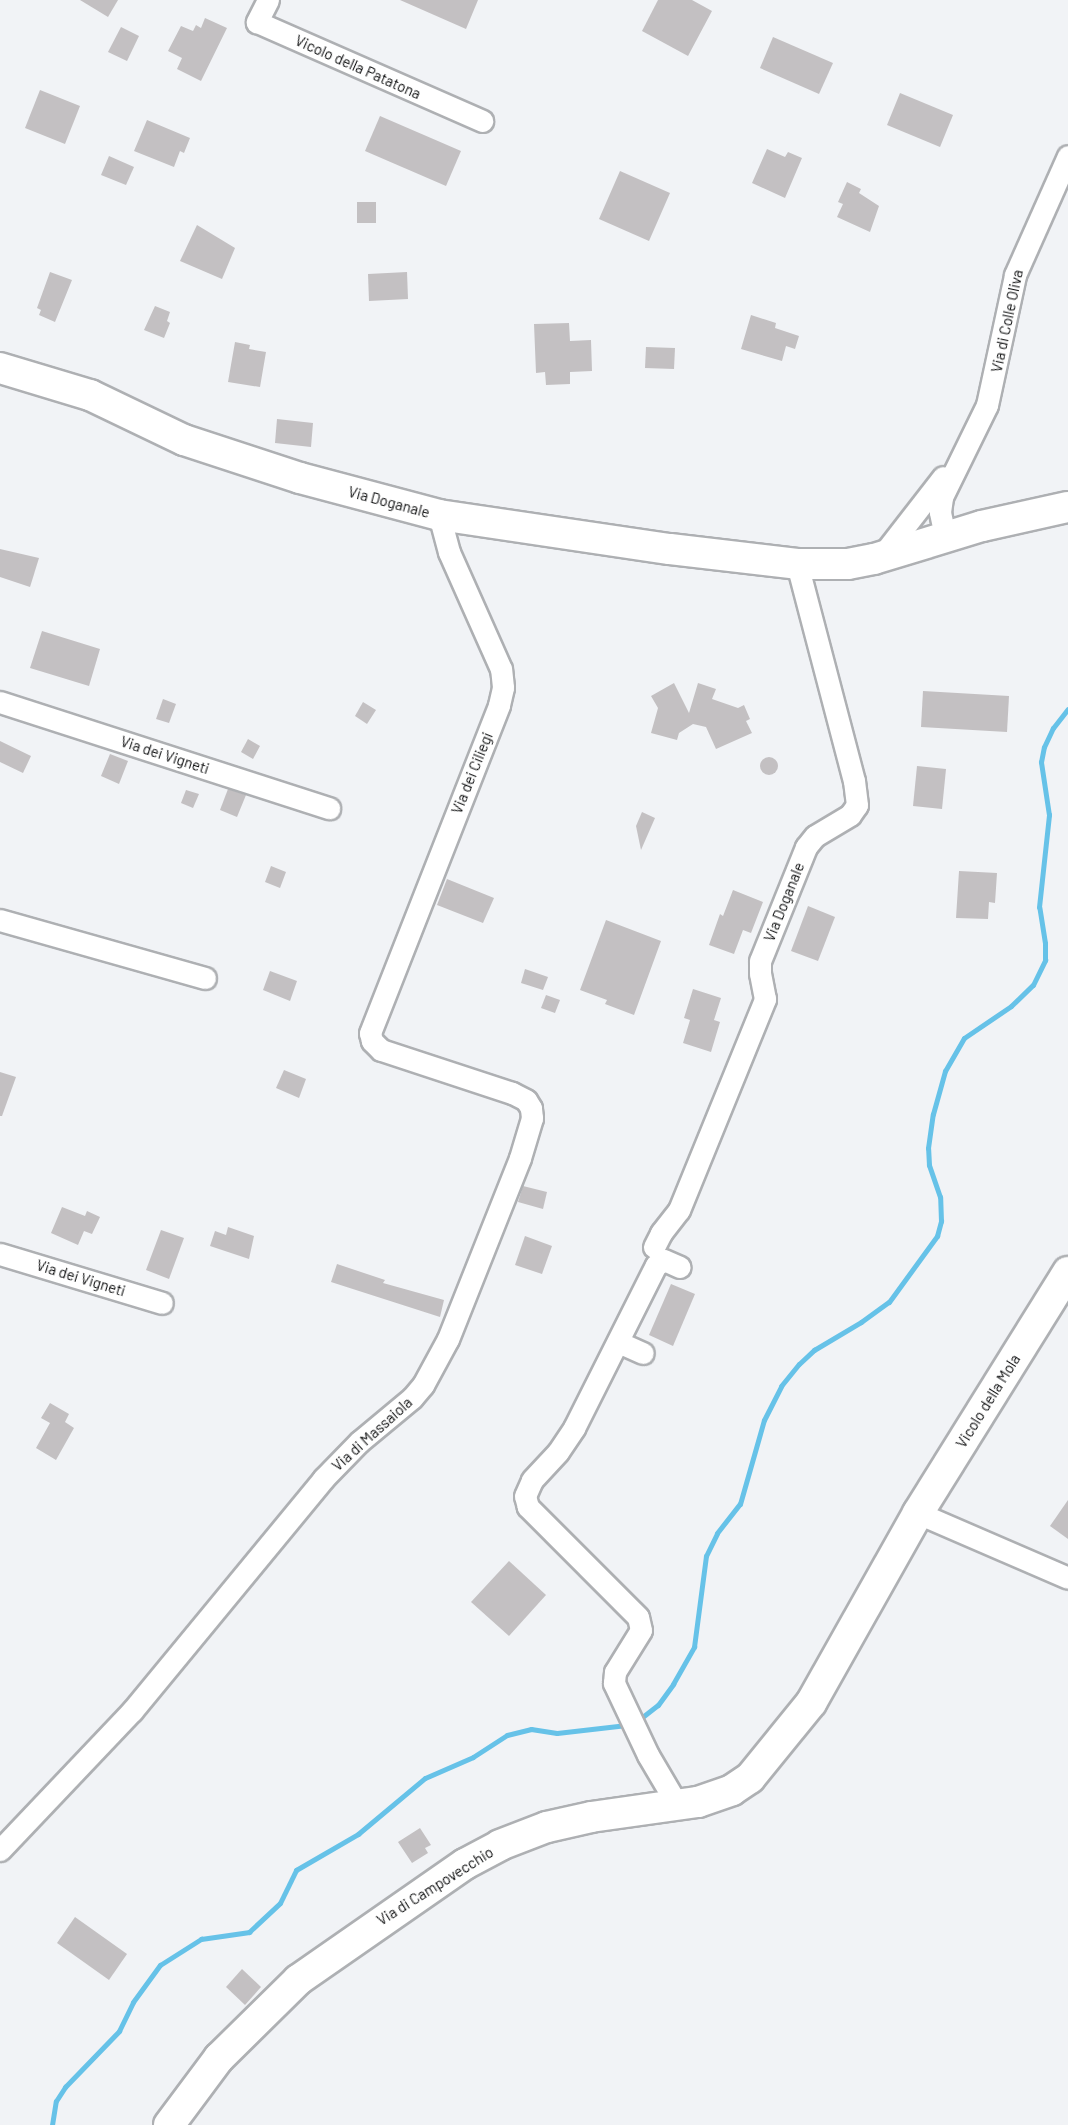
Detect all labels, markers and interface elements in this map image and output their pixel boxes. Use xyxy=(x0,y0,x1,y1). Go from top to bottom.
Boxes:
street label: Vicolo della Patatona xyxy=(292,31,424,103)
street label: Via di Colle Oliva xyxy=(987,268,1027,374)
street label: Via Doganale xyxy=(346,482,432,522)
street label: Via dei Ciliegi xyxy=(447,730,497,816)
street label: Via dei Vigneti xyxy=(118,732,212,778)
street label: Via Doganale xyxy=(760,860,808,944)
street label: Via dei Vigneti xyxy=(34,1256,128,1300)
street label: Vicolo della Mola xyxy=(952,1351,1024,1451)
street label: Via di Massaiola xyxy=(328,1393,416,1475)
street label: Via di Campovecchio xyxy=(373,1843,497,1929)

